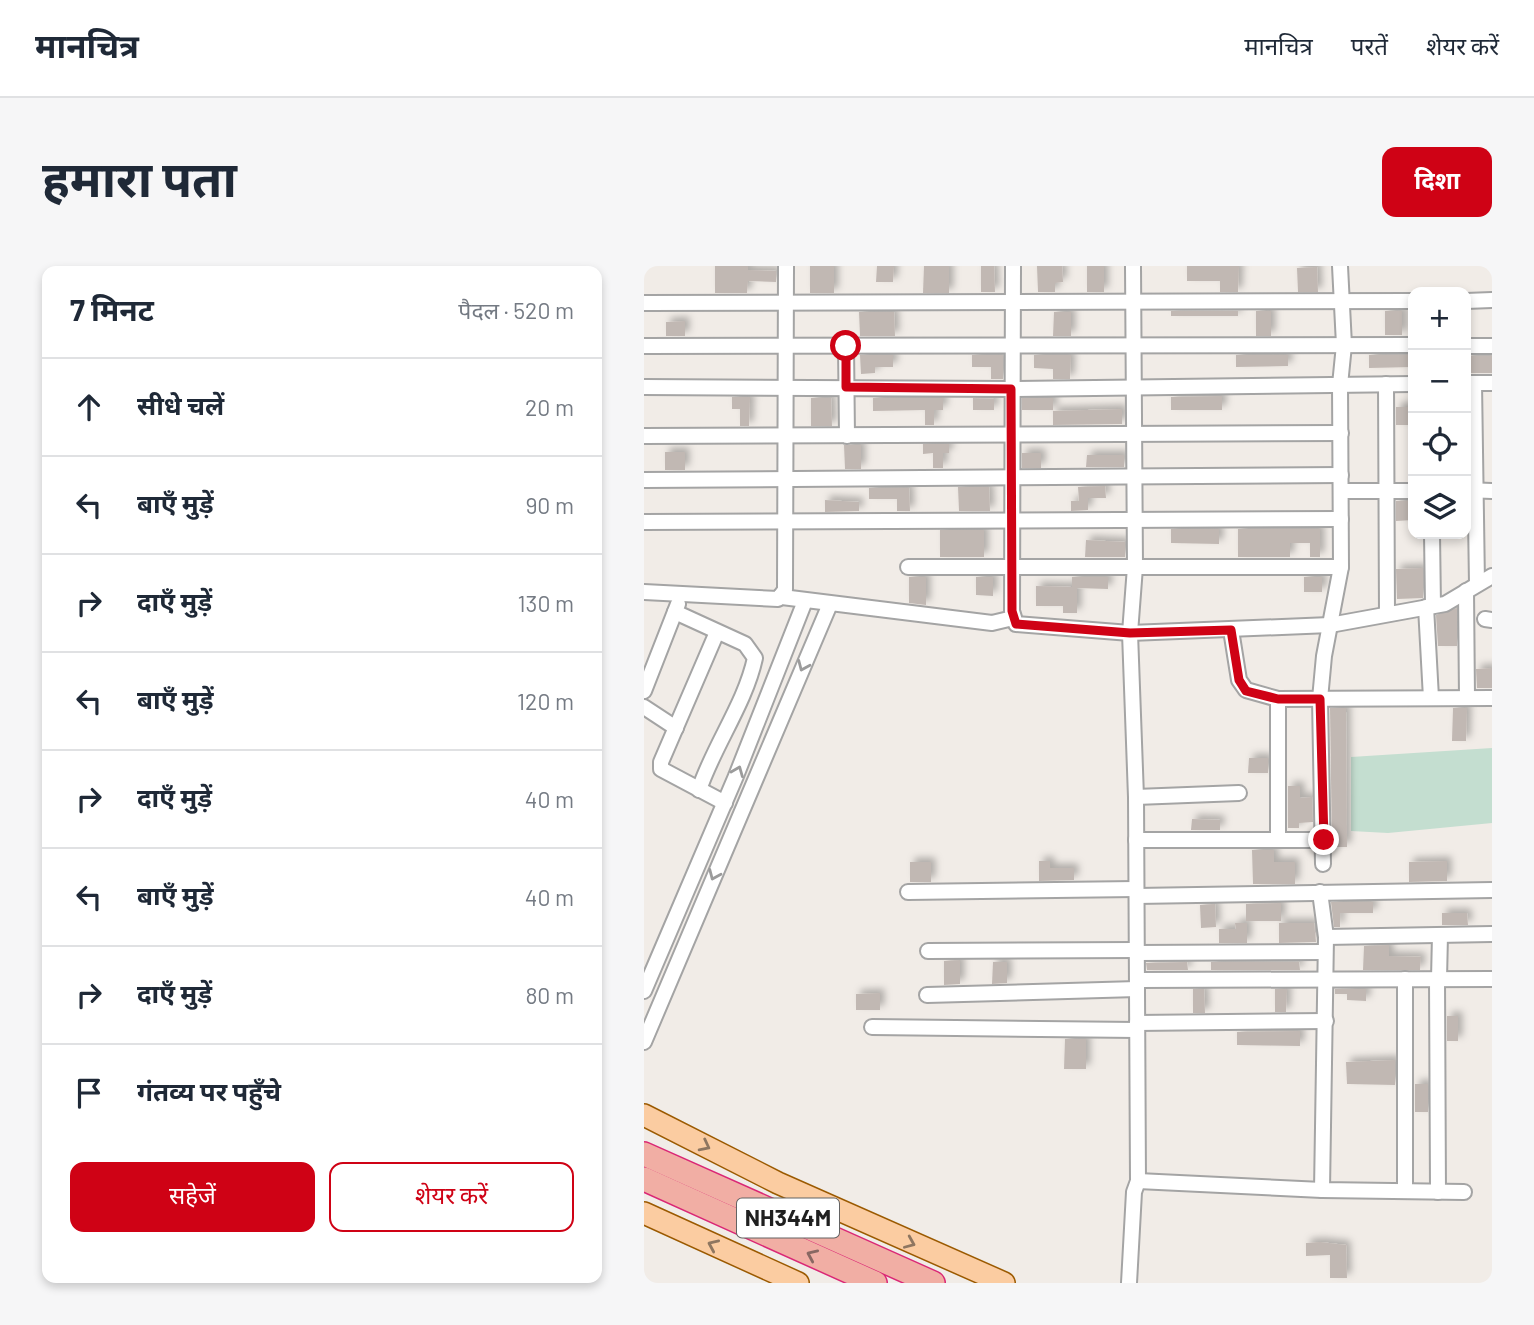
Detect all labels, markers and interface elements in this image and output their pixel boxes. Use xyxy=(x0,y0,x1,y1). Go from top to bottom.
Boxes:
text: मानचित्र xyxy=(35,25,139,65)
text: मानचित्र xyxy=(1244,31,1313,60)
text: परतें xyxy=(1351,31,1388,60)
text: शेयर करें xyxy=(1426,31,1499,60)
button: दिशा xyxy=(1382,147,1492,217)
text: हमारा पता xyxy=(42,148,237,207)
map controls xyxy=(1408,287,1471,539)
button: + xyxy=(1408,287,1471,350)
text: 7 मिनट xyxy=(70,291,154,327)
text: पैदल · 520 m xyxy=(458,296,574,324)
route start xyxy=(830,330,861,361)
button: − xyxy=(1408,350,1471,413)
icon: ahead xyxy=(70,388,108,426)
text: सीधे चलें xyxy=(137,389,224,420)
text: 20 m xyxy=(525,393,574,421)
button: locate xyxy=(1408,413,1471,476)
button: layers xyxy=(1408,476,1471,539)
icon: left xyxy=(70,486,108,524)
text: बाएँ मुड़ें xyxy=(137,487,214,518)
text: 90 m xyxy=(525,491,574,519)
icon: right xyxy=(70,584,108,622)
text: दाएँ मुड़ें xyxy=(137,585,212,616)
text: 130 m xyxy=(517,589,574,617)
one-way arrow xyxy=(798,660,812,672)
icon: left xyxy=(70,682,108,720)
text: बाएँ मुड़ें xyxy=(137,683,214,714)
text: 120 m xyxy=(517,687,574,715)
one-way arrow xyxy=(730,765,744,777)
icon: right xyxy=(70,780,108,818)
text: दाएँ मुड़ें xyxy=(137,781,212,812)
text: 40 m xyxy=(525,785,574,813)
route end xyxy=(1308,824,1339,855)
one-way arrow xyxy=(708,868,722,881)
icon: left xyxy=(70,878,108,916)
text: बाएँ मुड़ें xyxy=(137,879,214,910)
text: 40 m xyxy=(525,883,574,911)
icon: right xyxy=(70,976,108,1014)
text: दाएँ मुड़ें xyxy=(137,977,212,1008)
text: 80 m xyxy=(525,981,574,1009)
icon: arrive xyxy=(70,1074,108,1112)
text: गंतव्य पर पहुँचे xyxy=(137,1075,281,1106)
one-way arrow xyxy=(698,1138,710,1152)
button: सहेजें xyxy=(70,1162,315,1232)
button: शेयर करें xyxy=(329,1162,574,1232)
road number: NH344M xyxy=(737,1198,839,1238)
one-way arrow xyxy=(904,1235,916,1249)
one-way arrow xyxy=(708,1239,720,1253)
one-way arrow xyxy=(807,1249,820,1263)

